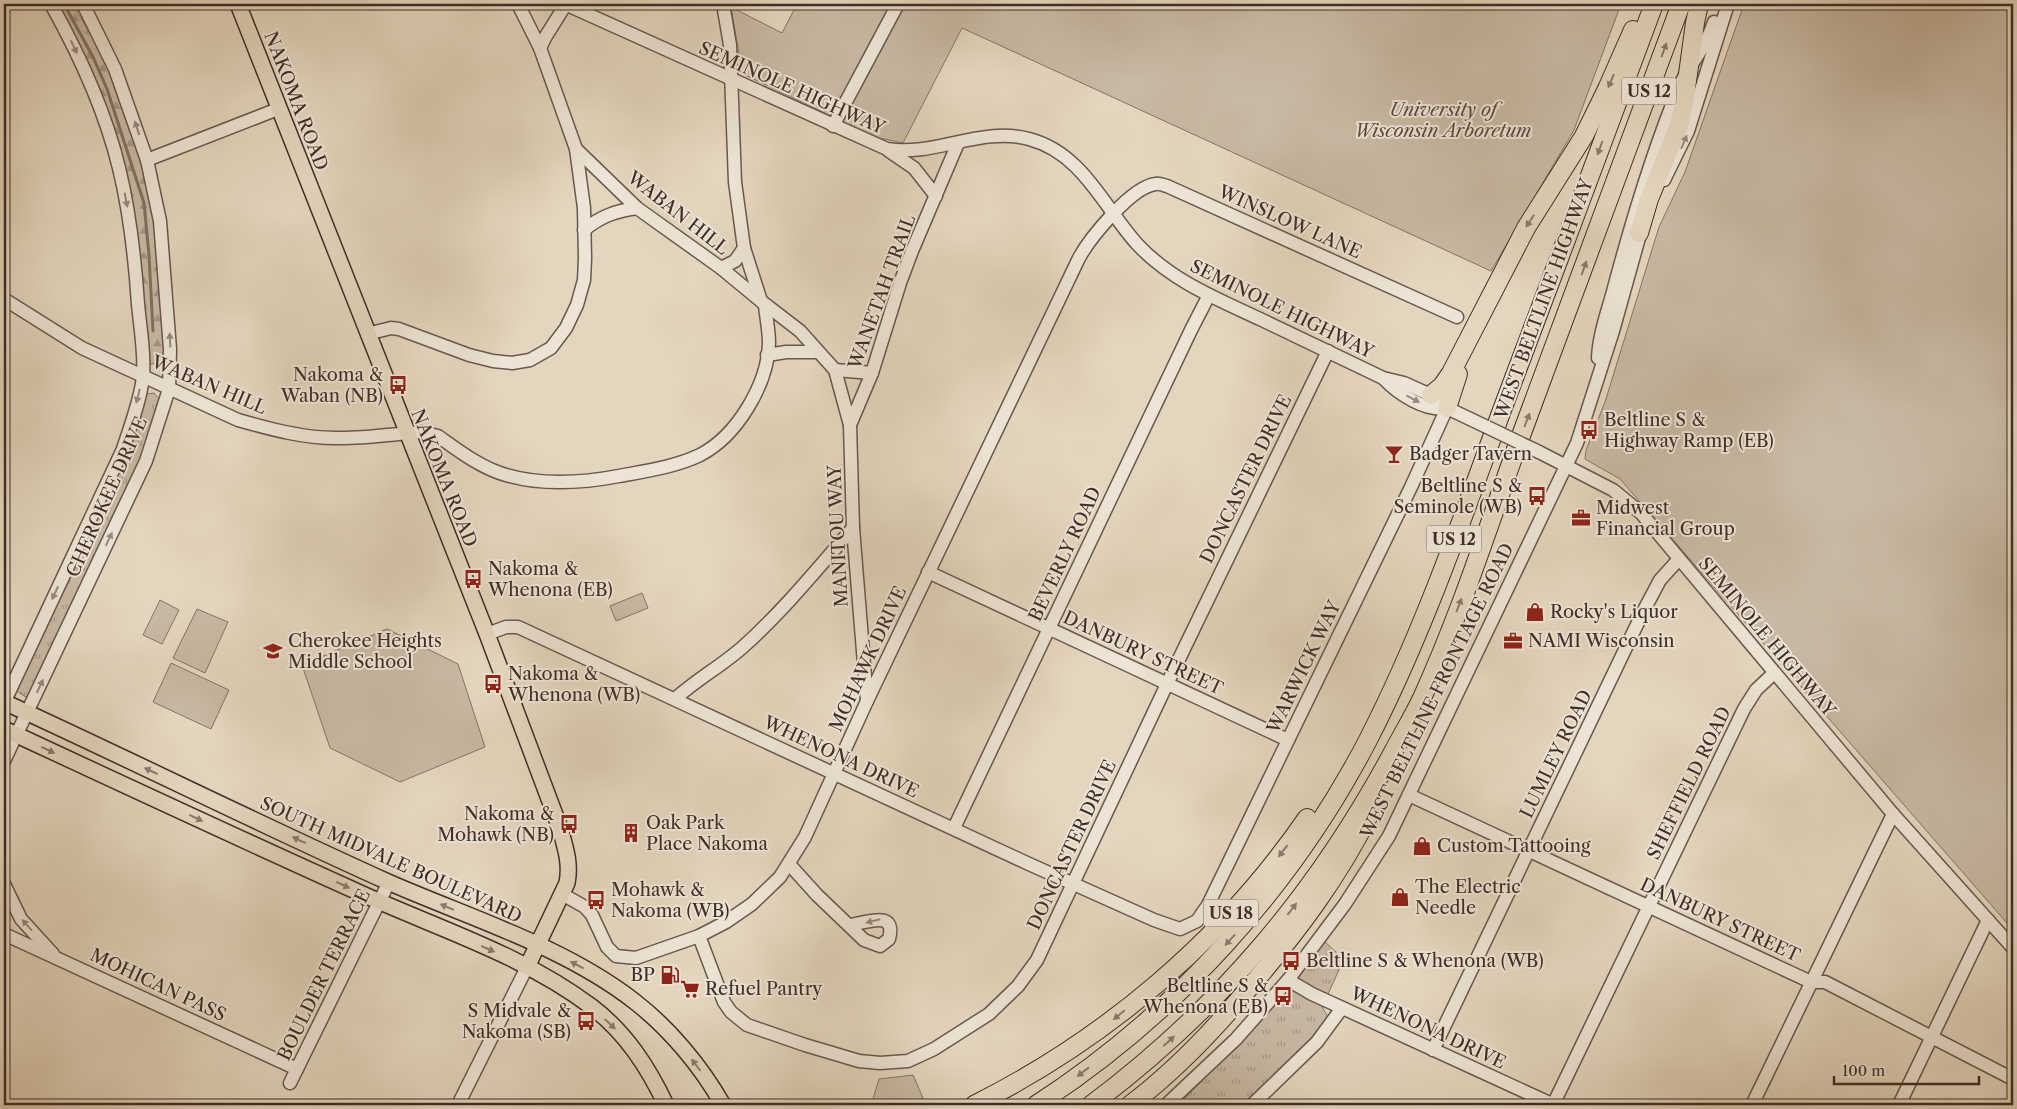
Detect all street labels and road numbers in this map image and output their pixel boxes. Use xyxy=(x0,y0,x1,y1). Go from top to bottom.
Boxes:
street label: NAKOMA ROAD xyxy=(259,29,333,173)
street label: SEMINOLE HIGHWAY xyxy=(695,37,890,140)
road number: US 12 xyxy=(1622,78,1676,104)
street label: WABAN HILL xyxy=(622,166,733,260)
street label: WEST BELTLINE HIGHWAY xyxy=(1490,174,1598,423)
street label: WINSLOW LANE xyxy=(1214,180,1365,263)
street label: WANETAH TRAIL xyxy=(843,212,920,373)
street label: SEMINOLE HIGHWAY xyxy=(1187,255,1379,364)
street label: WABAN HILL xyxy=(147,351,270,419)
street label: DONCASTER DRIVE xyxy=(1196,391,1296,567)
street label: NAKOMA ROAD xyxy=(406,406,482,550)
street label: CHEROKEE DRIVE xyxy=(62,414,152,580)
street label: MANITOU WAY xyxy=(823,463,853,608)
street label: BEVERLY ROAD xyxy=(1024,483,1106,625)
road number: US 12 xyxy=(1426,526,1482,552)
street label: WEST BELTLINE FRONTAGE ROAD xyxy=(1355,540,1518,843)
street label: SEMINOLE HIGHWAY xyxy=(1694,553,1841,722)
street label: MOHAWK DRIVE xyxy=(825,583,911,735)
street label: WARWICK WAY xyxy=(1262,596,1346,738)
street label: DANBURY STREET xyxy=(1060,606,1227,700)
street label: LUMLEY ROAD xyxy=(1515,686,1597,822)
street label: SHEFFIELD ROAD xyxy=(1642,703,1736,863)
street label: WHENONA DRIVE xyxy=(759,711,922,803)
street label: DONCASTER DRIVE xyxy=(1023,757,1121,933)
street label: SOUTH MIDVALE BOULEVARD xyxy=(257,792,525,928)
street label: DANBURY STREET xyxy=(1637,873,1804,967)
street label: BOULDER TERRACE xyxy=(273,886,375,1064)
road number: US 18 xyxy=(1204,900,1258,926)
street label: MOHICAN PASS xyxy=(87,944,229,1026)
street label: WHENONA DRIVE xyxy=(1346,982,1509,1074)

